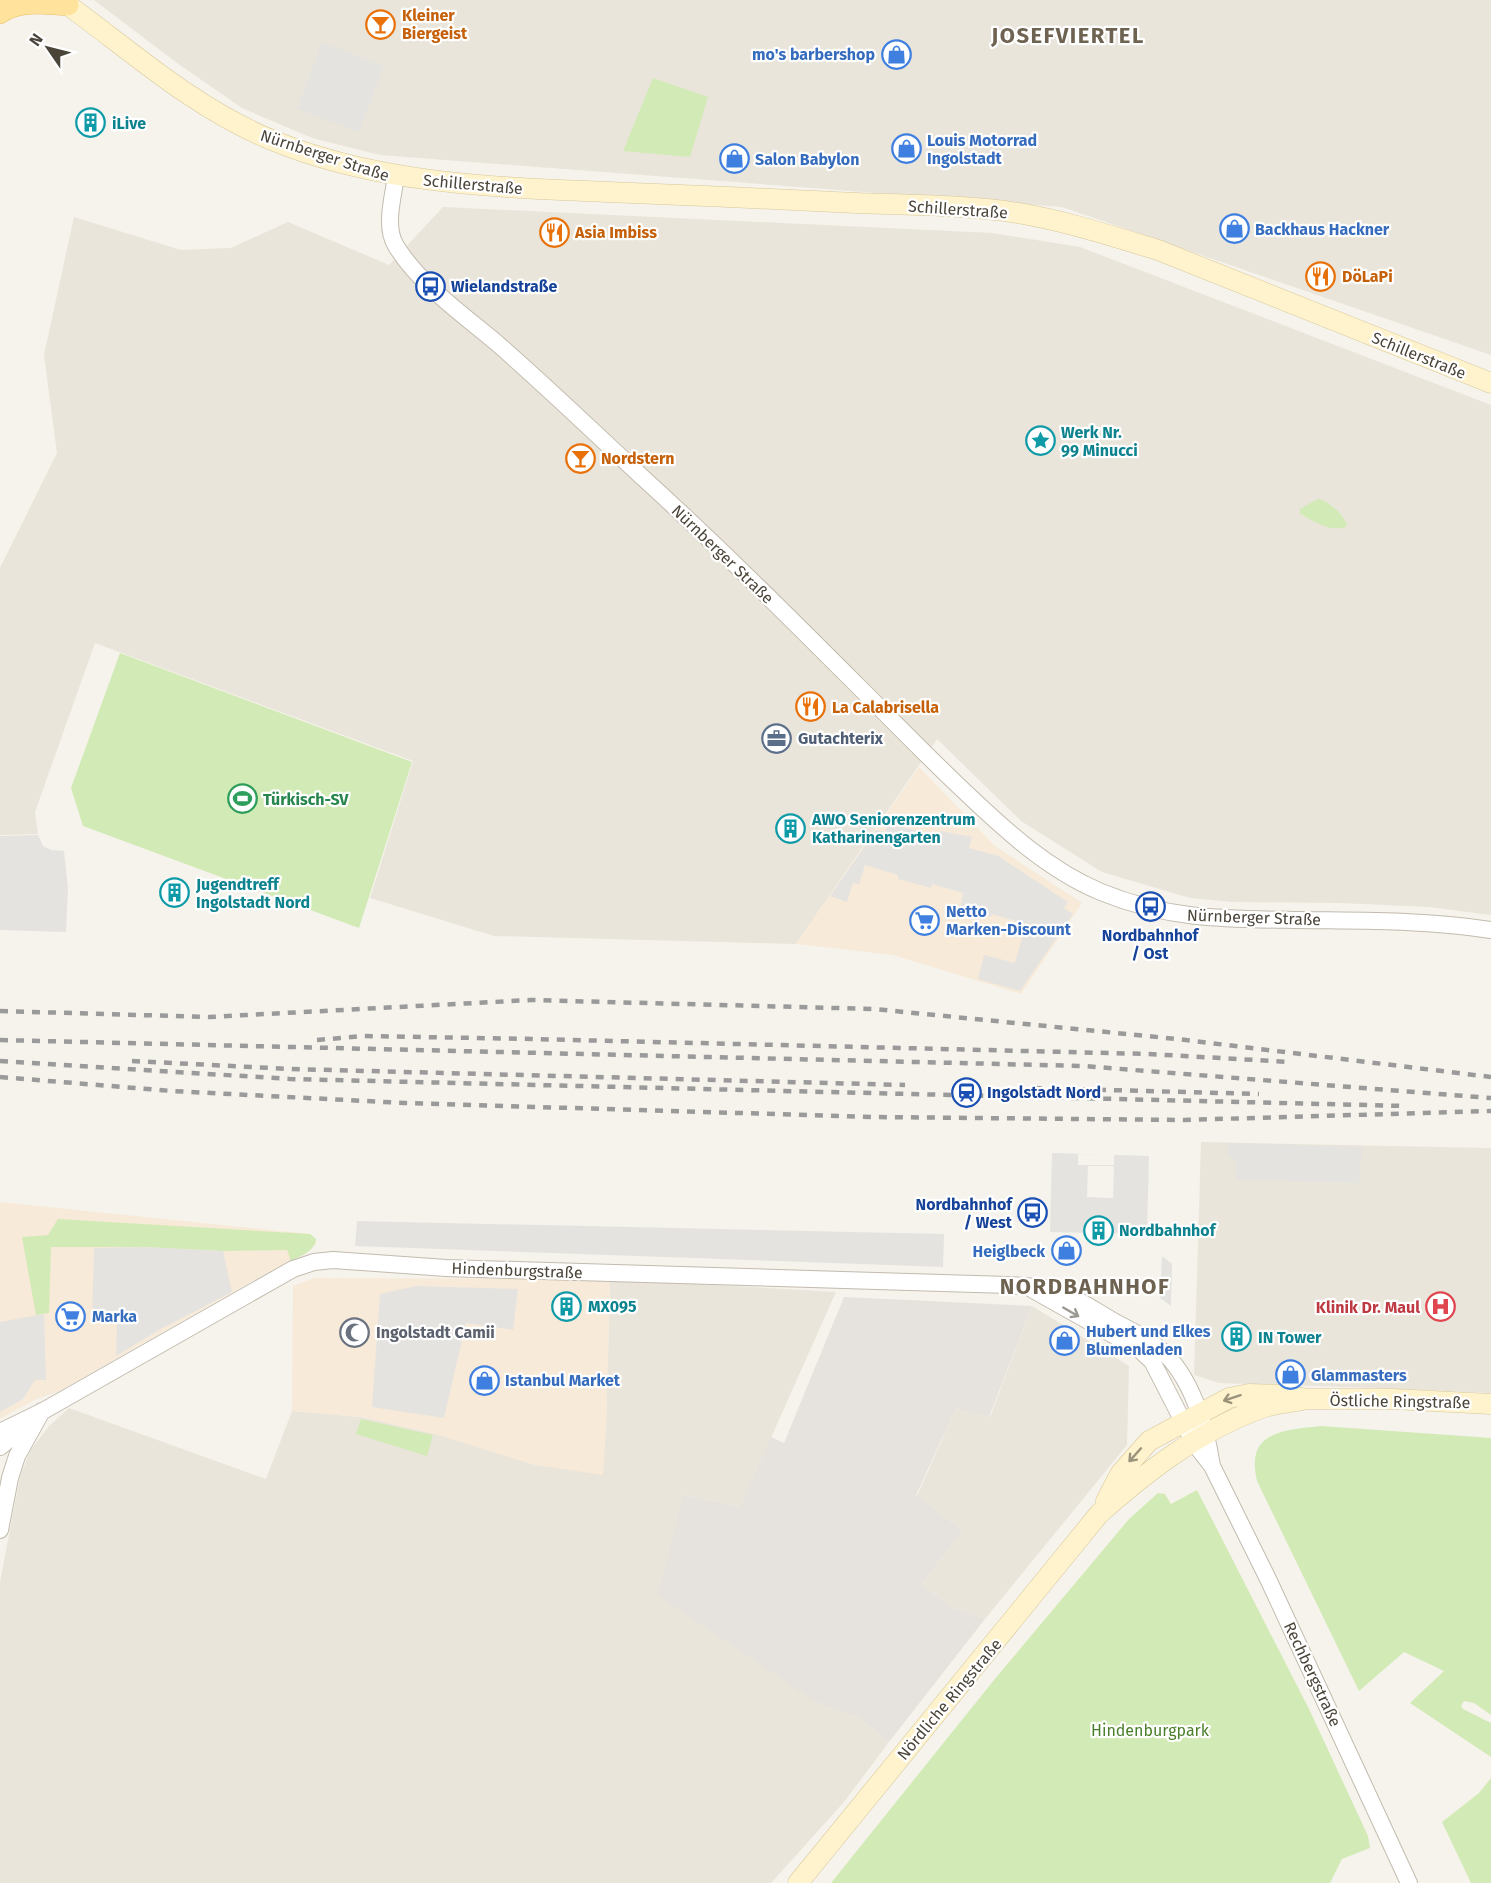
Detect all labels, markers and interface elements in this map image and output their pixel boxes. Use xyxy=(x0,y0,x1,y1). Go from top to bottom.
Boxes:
place label: Kleiner Biergeist xyxy=(402,6,468,43)
bar icon: Kleiner Biergeist xyxy=(365,8,397,40)
north arrow xyxy=(18,18,78,78)
district label: JOSEFVIERTEL xyxy=(990,22,1145,49)
text: N xyxy=(25,30,47,49)
shop icon: mo's barbershop xyxy=(880,38,912,70)
place label: mo's barbershop xyxy=(752,45,875,64)
building icon: iLive xyxy=(75,107,107,139)
place label: iLive xyxy=(112,114,146,133)
street label: Nürnberger Straße xyxy=(258,126,392,185)
place label: Louis Motorrad Ingolstadt xyxy=(927,131,1037,168)
shop icon: Louis Motorrad Ingolstadt xyxy=(890,133,922,165)
shop icon: Salon Babylon xyxy=(718,143,750,175)
place label: Salon Babylon xyxy=(755,150,859,169)
street label: Schillerstraße xyxy=(422,171,524,198)
street label: Schillerstraße xyxy=(907,197,1008,222)
shop icon: Backhaus Hackner xyxy=(1218,213,1250,245)
restaurant icon: Asia Imbiss xyxy=(538,216,570,248)
place label: Backhaus Hackner xyxy=(1255,220,1390,239)
place label: Asia Imbiss xyxy=(574,223,657,242)
restaurant icon: DöLaPi xyxy=(1305,260,1337,292)
place label: DöLaPi xyxy=(1342,267,1393,286)
bus stop icon: Wielandstraße xyxy=(414,270,446,302)
place label: Wielandstraße xyxy=(451,277,557,296)
street label: Schillerstraße xyxy=(1369,328,1469,383)
place label: Werk Nr. 99 Minucci xyxy=(1061,423,1138,460)
place icon: Werk Nr. 99 Minucci xyxy=(1024,425,1056,457)
bar icon: Nordstern xyxy=(564,442,596,474)
place label: Nordstern xyxy=(601,449,675,468)
street label: Nürnberger Straße xyxy=(668,501,778,608)
restaurant icon: La Calabrisella xyxy=(795,691,827,723)
place label: La Calabrisella xyxy=(832,698,939,717)
office icon: Gutachterix xyxy=(761,722,793,754)
place label: Gutachterix xyxy=(798,729,884,748)
sports icon: Türkisch-SV xyxy=(226,783,258,815)
place label: Türkisch-SV xyxy=(263,790,349,809)
place label: AWO Seniorenzentrum Katharinengarten xyxy=(811,810,975,847)
building icon: AWO Seniorenzentrum Katharinengarten xyxy=(775,812,807,844)
place label: Jugendtreff Ingolstadt Nord xyxy=(195,875,310,912)
building icon: Jugendtreff Ingolstadt Nord xyxy=(159,877,191,909)
bus stop icon: Nordbahnhof / Ost xyxy=(1134,891,1166,923)
place label: Netto Marken-Discount xyxy=(946,902,1072,939)
supermarket icon: Netto Marken-Discount xyxy=(909,904,941,936)
street label: Nürnberger Straße xyxy=(1187,906,1321,929)
place label: Nordbahnhof / Ost xyxy=(1102,926,1199,963)
station icon: Ingolstadt Nord xyxy=(950,1076,982,1108)
place label: Ingolstadt Nord xyxy=(987,1083,1101,1102)
place label: Nordbahnhof / West xyxy=(916,1195,1013,1232)
bus stop icon: Nordbahnhof / West xyxy=(1017,1197,1049,1229)
building icon: Nordbahnhof xyxy=(1082,1214,1114,1246)
place label: Nordbahnhof xyxy=(1119,1221,1217,1240)
shop icon: Heiglbeck xyxy=(1050,1235,1082,1267)
place label: Heiglbeck xyxy=(973,1242,1045,1261)
street label: Hindenburgstraße xyxy=(451,1259,583,1282)
district label: NORDBAHNHOF xyxy=(1000,1273,1170,1300)
building icon: MX095 xyxy=(551,1290,583,1322)
hospital icon: Klinik Dr. Maul xyxy=(1425,1291,1457,1323)
place label: MX095 xyxy=(588,1297,637,1316)
place label: Klinik Dr. Maul xyxy=(1316,1298,1420,1317)
supermarket icon: Marka xyxy=(55,1300,87,1332)
one-way arrow xyxy=(1062,1306,1079,1318)
place label: Marka xyxy=(92,1307,137,1326)
mosque icon: Ingolstadt Camii xyxy=(339,1316,371,1348)
building icon: IN Tower xyxy=(1221,1321,1253,1353)
place label: Hubert und Elkes Blumenladen xyxy=(1086,1322,1211,1359)
place label: Ingolstadt Camii xyxy=(376,1323,495,1342)
shop icon: Hubert und Elkes Blumenladen xyxy=(1049,1324,1081,1356)
place label: IN Tower xyxy=(1258,1328,1322,1347)
shop icon: Glammasters xyxy=(1274,1359,1306,1391)
shop icon: Istanbul Market xyxy=(468,1364,500,1396)
place label: Glammasters xyxy=(1311,1366,1407,1385)
place label: Istanbul Market xyxy=(505,1371,621,1390)
street label: Östliche Ringstraße xyxy=(1329,1391,1471,1412)
one-way arrow xyxy=(1223,1394,1242,1405)
one-way arrow xyxy=(1129,1447,1143,1463)
street label: Rechbergstraße xyxy=(1280,1619,1345,1730)
street label: Nördliche Ringstraße xyxy=(893,1635,1006,1764)
park label: Hindenburgpark xyxy=(1091,1721,1210,1740)

